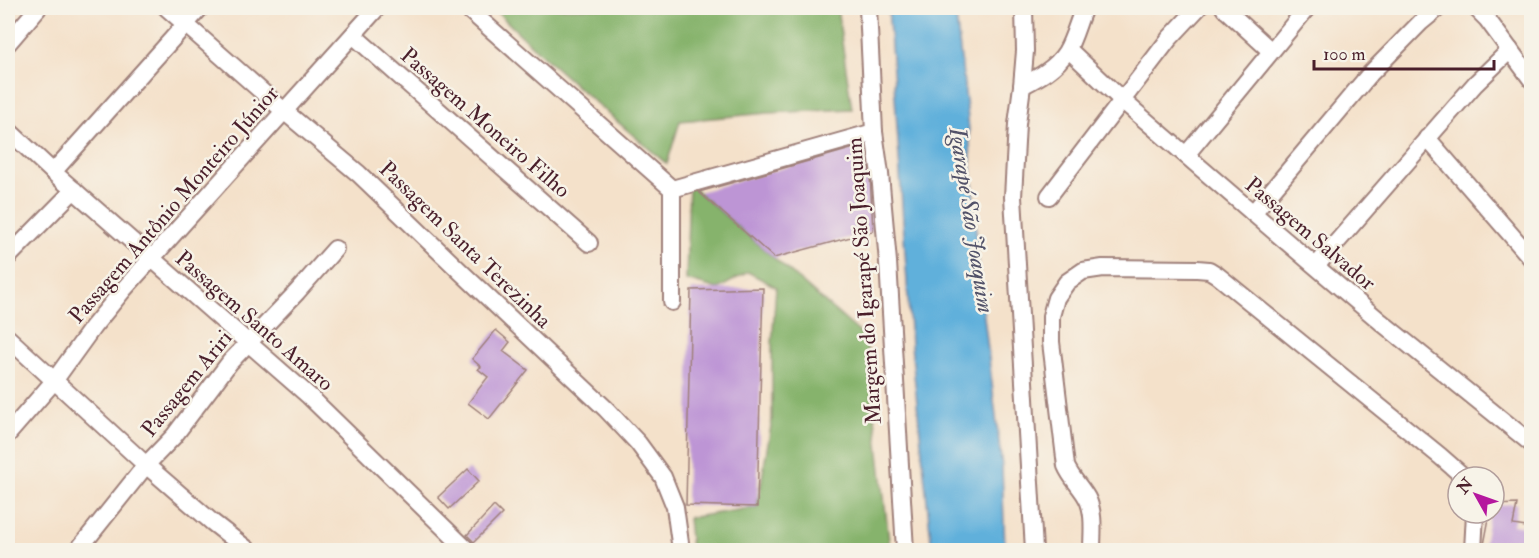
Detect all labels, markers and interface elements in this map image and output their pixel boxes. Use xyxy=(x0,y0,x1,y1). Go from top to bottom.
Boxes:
scale bar xyxy=(1314,33,1494,71)
street label: Passagem Moneiro Filho xyxy=(395,41,576,204)
text: 100 m xyxy=(1323,43,1366,66)
street label: Passagem Antônio Monteiro Júnior xyxy=(63,79,285,329)
water label: Igarapé São Joaquim xyxy=(941,123,1002,315)
street label: Margem do Igarapé São Joaquim xyxy=(840,137,889,425)
street label: Passagem Santa Terezinha xyxy=(373,155,558,335)
street label: Passagem Salvador xyxy=(1239,171,1382,297)
street label: Passagem Santo Amaro xyxy=(169,244,339,397)
street label: Passagem Ariri xyxy=(135,324,238,443)
north arrow xyxy=(1446,465,1506,525)
text: N xyxy=(1452,474,1478,499)

